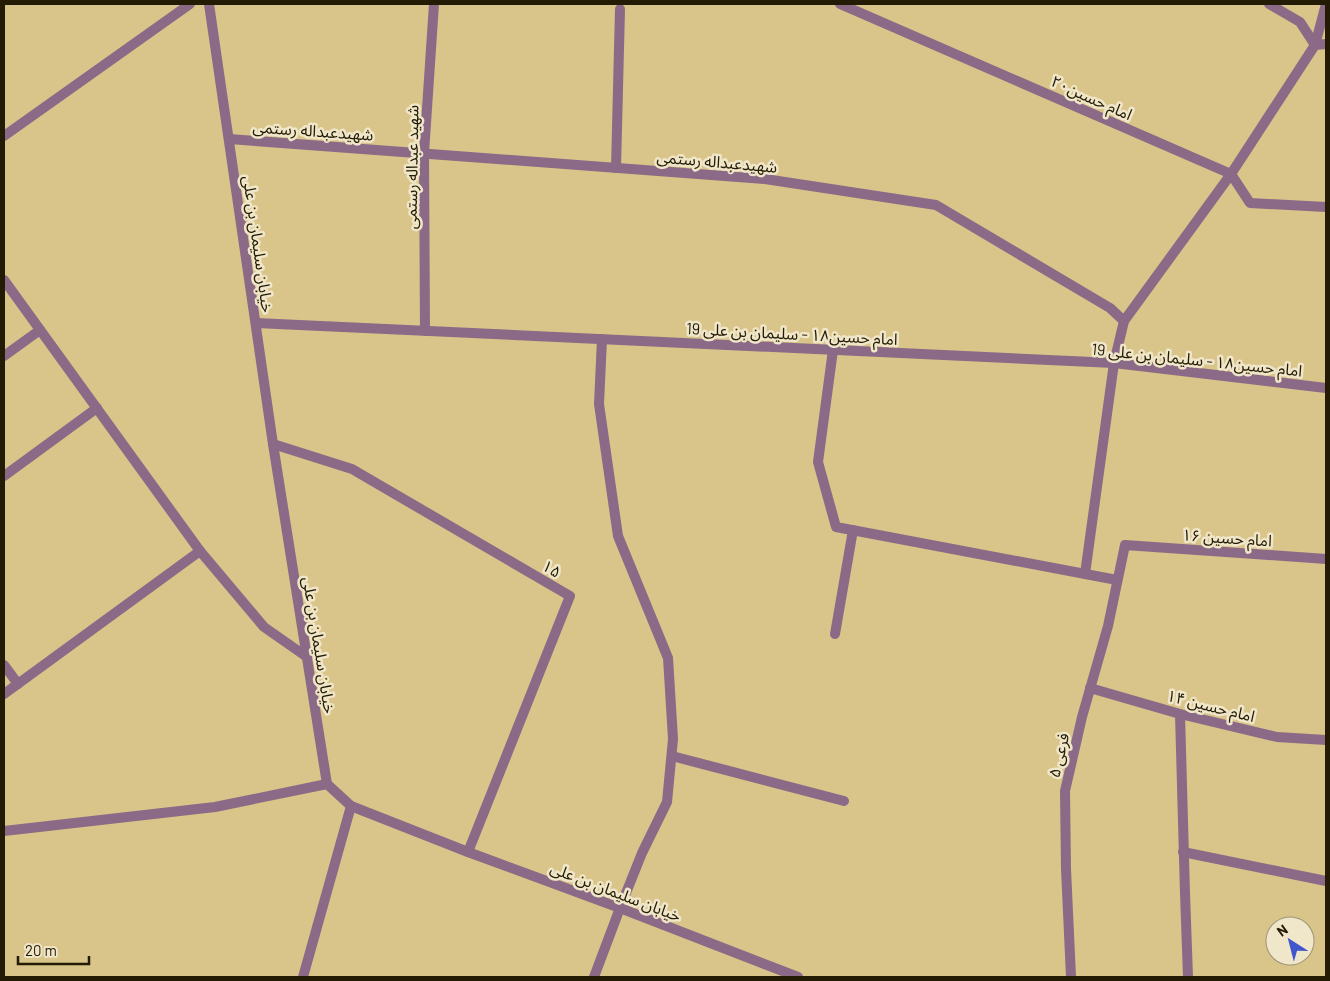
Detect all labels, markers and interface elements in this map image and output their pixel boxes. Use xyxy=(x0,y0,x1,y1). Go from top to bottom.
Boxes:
street label: امام حسین۲۰ xyxy=(1047,71,1136,127)
street label: شهید عبداله رستمی xyxy=(400,105,423,229)
street label: شهیدعبداله رستمی xyxy=(252,116,374,145)
street label: شهیدعبداله رستمی xyxy=(656,146,778,177)
street label: خیابان سلیمان بن علی xyxy=(239,174,278,314)
street label: امام حسین۱۸ - سلیمان بن علی 19 xyxy=(686,318,898,352)
street label: امام حسین۱۸ - سلیمان بن علی 19 xyxy=(1090,338,1303,383)
street label: امام حسین ۱۶ xyxy=(1181,524,1273,554)
street label: ۱۵ xyxy=(539,555,565,581)
street label: خیابان سلیمان بن علی xyxy=(299,575,340,715)
street label: امام حسین ۱۴ xyxy=(1164,685,1257,729)
street label: فرعی ۵ xyxy=(1044,731,1073,779)
street label: خیابان سلیمان بن علی xyxy=(548,857,684,926)
north arrow xyxy=(1265,916,1315,966)
text: N xyxy=(1273,920,1291,940)
scale bar xyxy=(18,934,89,966)
text: 20 m xyxy=(25,941,57,959)

